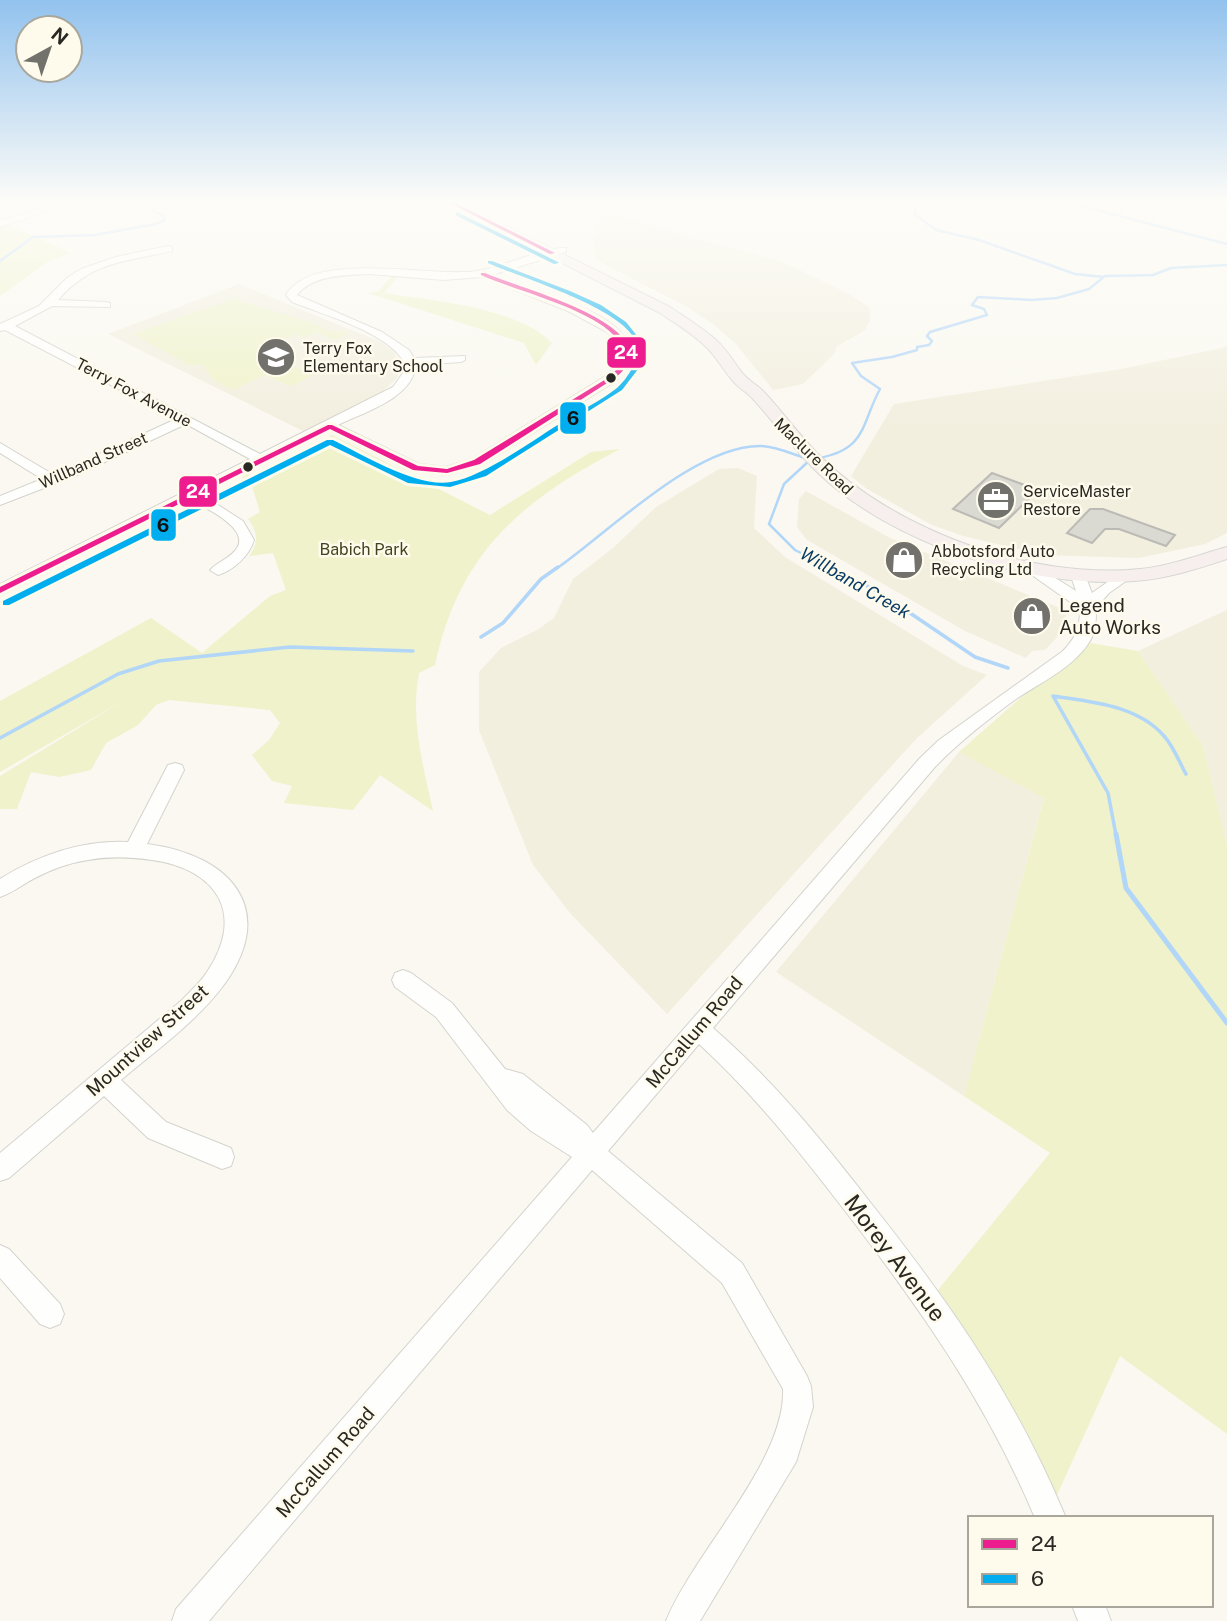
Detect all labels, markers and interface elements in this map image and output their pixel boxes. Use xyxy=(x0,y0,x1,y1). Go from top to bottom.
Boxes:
north arrow xyxy=(14,14,84,84)
text: N xyxy=(47,23,73,49)
school or university icon: Terry Fox Elementary School xyxy=(255,336,297,378)
line badge: 24 xyxy=(606,336,647,369)
place label: Terry Fox Elementary School xyxy=(303,339,444,376)
text: 24 xyxy=(614,341,638,363)
street label: Terry Fox Avenue xyxy=(73,354,195,431)
unlabelled marker xyxy=(604,371,618,385)
line badge: 6 xyxy=(559,401,587,435)
text: 6 xyxy=(567,407,579,429)
street label: Maclure Road xyxy=(770,414,857,499)
street label: Willband Street xyxy=(36,428,150,493)
unlabelled marker xyxy=(241,460,255,474)
line badge: 24 xyxy=(178,475,218,508)
office icon: ServiceMaster Restore xyxy=(975,479,1017,521)
text: 24 xyxy=(186,480,210,502)
place label: ServiceMaster Restore xyxy=(1023,482,1131,519)
line badge: 6 xyxy=(150,508,177,542)
text: 6 xyxy=(157,514,169,536)
shop icon: Abbotsford Auto Recycling Ltd xyxy=(883,539,925,581)
park label: Babich Park xyxy=(320,540,408,559)
place label: Abbotsford Auto Recycling Ltd xyxy=(931,542,1055,579)
water label: Willband Creek xyxy=(796,543,914,623)
place label: Legend Auto Works xyxy=(1059,594,1161,638)
shop icon: Legend Auto Works xyxy=(1011,595,1053,637)
street label: McCallum Road xyxy=(641,972,747,1092)
street label: Mountview Street xyxy=(82,980,212,1100)
street label: Morey Avenue xyxy=(839,1189,952,1326)
street label: McCallum Road xyxy=(271,1402,379,1522)
legend xyxy=(968,1516,1213,1607)
text: 24 xyxy=(1031,1531,1057,1556)
text: 6 xyxy=(1031,1566,1044,1591)

